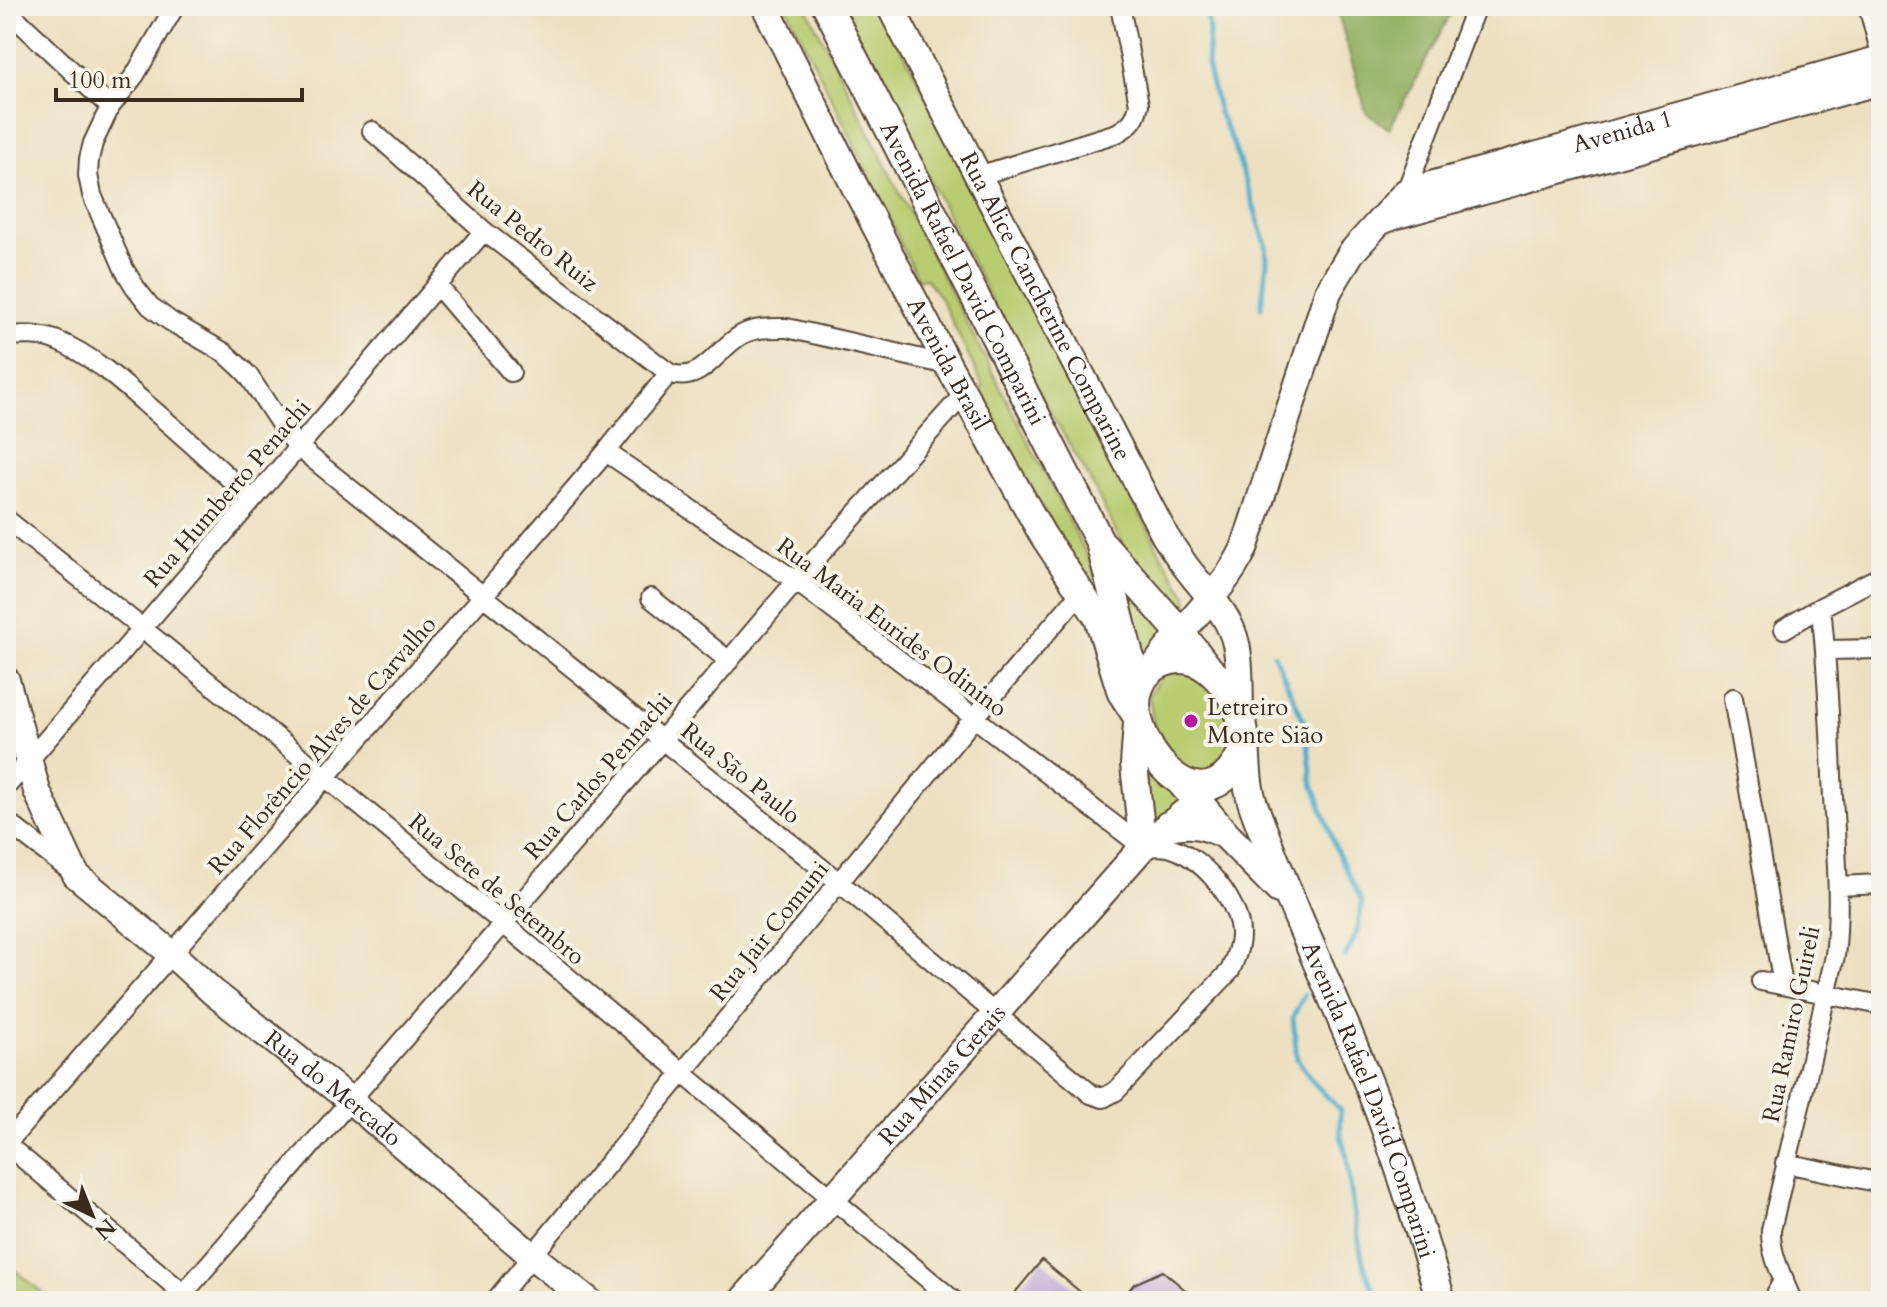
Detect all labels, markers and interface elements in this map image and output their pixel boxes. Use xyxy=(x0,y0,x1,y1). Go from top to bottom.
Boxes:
scale bar xyxy=(56,52,302,102)
text: 100 m xyxy=(68,64,132,97)
street label: Avenida 1 xyxy=(1569,102,1676,162)
street label: Avenida Rafael David Comparini xyxy=(872,116,1054,431)
street label: Rua Alice Cancherine Comparine xyxy=(951,146,1139,466)
street label: Rua Pedro Ruiz xyxy=(460,173,605,300)
street label: Avenida Brasil xyxy=(899,292,997,436)
street label: Rua Humberto Penachi xyxy=(136,392,319,595)
street label: Rua Maria Eurides Odinino xyxy=(770,530,1014,725)
street label: Rua Florêncio Alves de Carvalho xyxy=(201,609,444,882)
street label: Rua Carlos Pennachi xyxy=(517,686,680,867)
place label: Letreiro Monte Sião xyxy=(1207,691,1323,752)
marker: Letreiro Monte Sião xyxy=(1182,712,1200,730)
street label: Rua São Paulo xyxy=(674,715,808,832)
street label: Rua Sete de Setembro xyxy=(401,806,592,973)
street label: Rua Jair Comuni xyxy=(702,854,837,1009)
street label: Rua Ramiro Guireli xyxy=(1755,922,1828,1125)
street label: Avenida Rafael David Comparini xyxy=(1293,936,1444,1262)
street label: Rua Minas Gerais xyxy=(871,997,1014,1153)
street label: Rua do Mercado xyxy=(257,1023,409,1154)
north arrow xyxy=(52,1175,132,1255)
text: N xyxy=(88,1211,122,1246)

